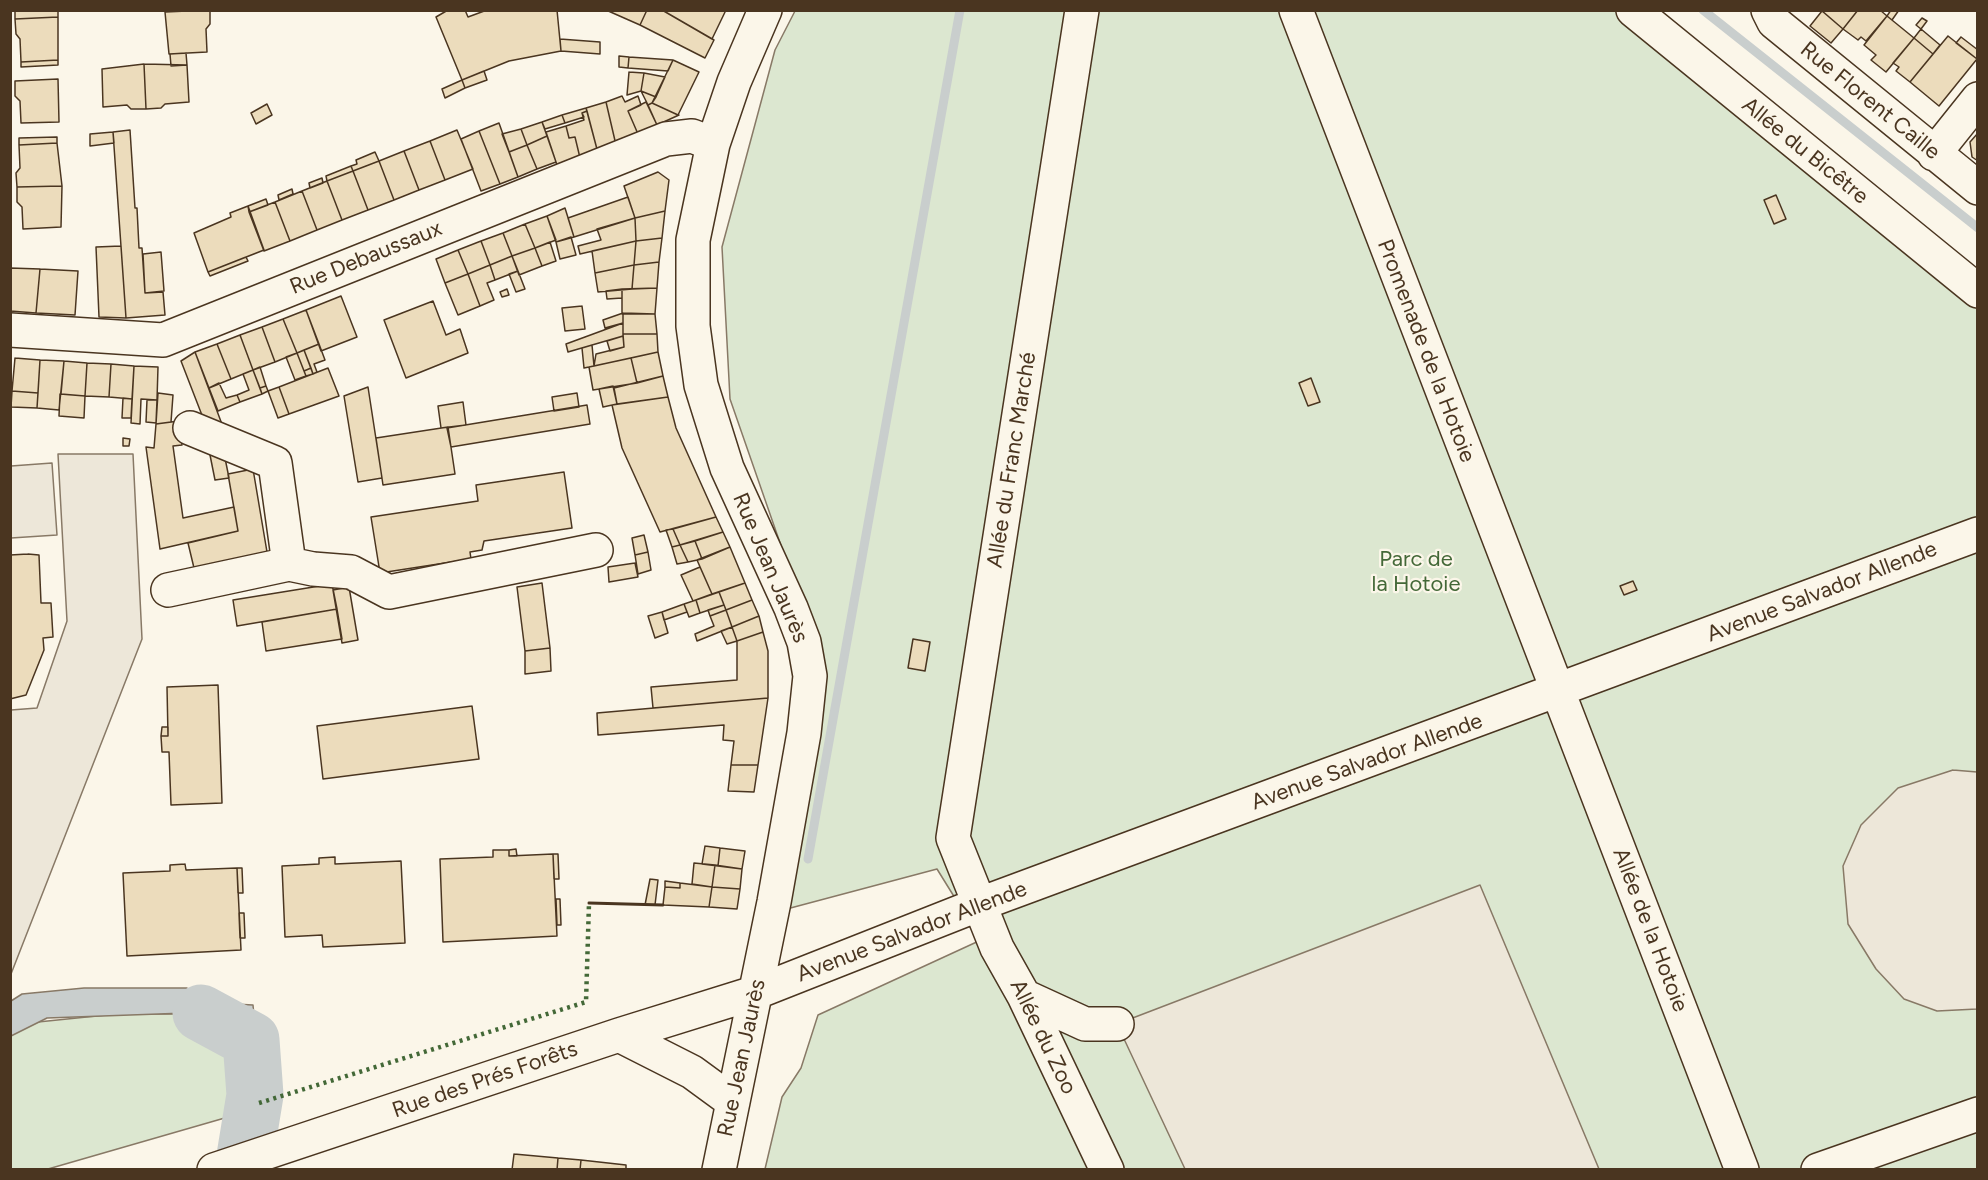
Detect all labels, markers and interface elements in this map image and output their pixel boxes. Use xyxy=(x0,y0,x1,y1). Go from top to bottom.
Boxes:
street label: Rue Florent Caille xyxy=(1795,36,1945,166)
street label: Allée du Bicêtre xyxy=(1737,92,1873,210)
street label: Rue Debaussaux xyxy=(286,216,446,300)
street label: Promenade de la Hotoie xyxy=(1371,236,1481,466)
street label: Allée du Franc Marché xyxy=(982,350,1042,570)
street label: Rue Jean Jaurès xyxy=(727,489,813,647)
street label: Avenue Salvador Allende xyxy=(1703,536,1941,648)
park label: Parc de la Hotoie xyxy=(1372,547,1460,598)
street label: Avenue Salvador Allende xyxy=(1248,708,1486,816)
street label: Allée de la Hotoie xyxy=(1607,844,1693,1016)
street label: Avenue Salvador Allende xyxy=(793,876,1031,988)
street label: Allée du Zoo xyxy=(1004,975,1082,1099)
street label: Rue Jean Jaurès xyxy=(712,977,772,1139)
street label: Rue des Prés Forêts xyxy=(389,1036,581,1124)

